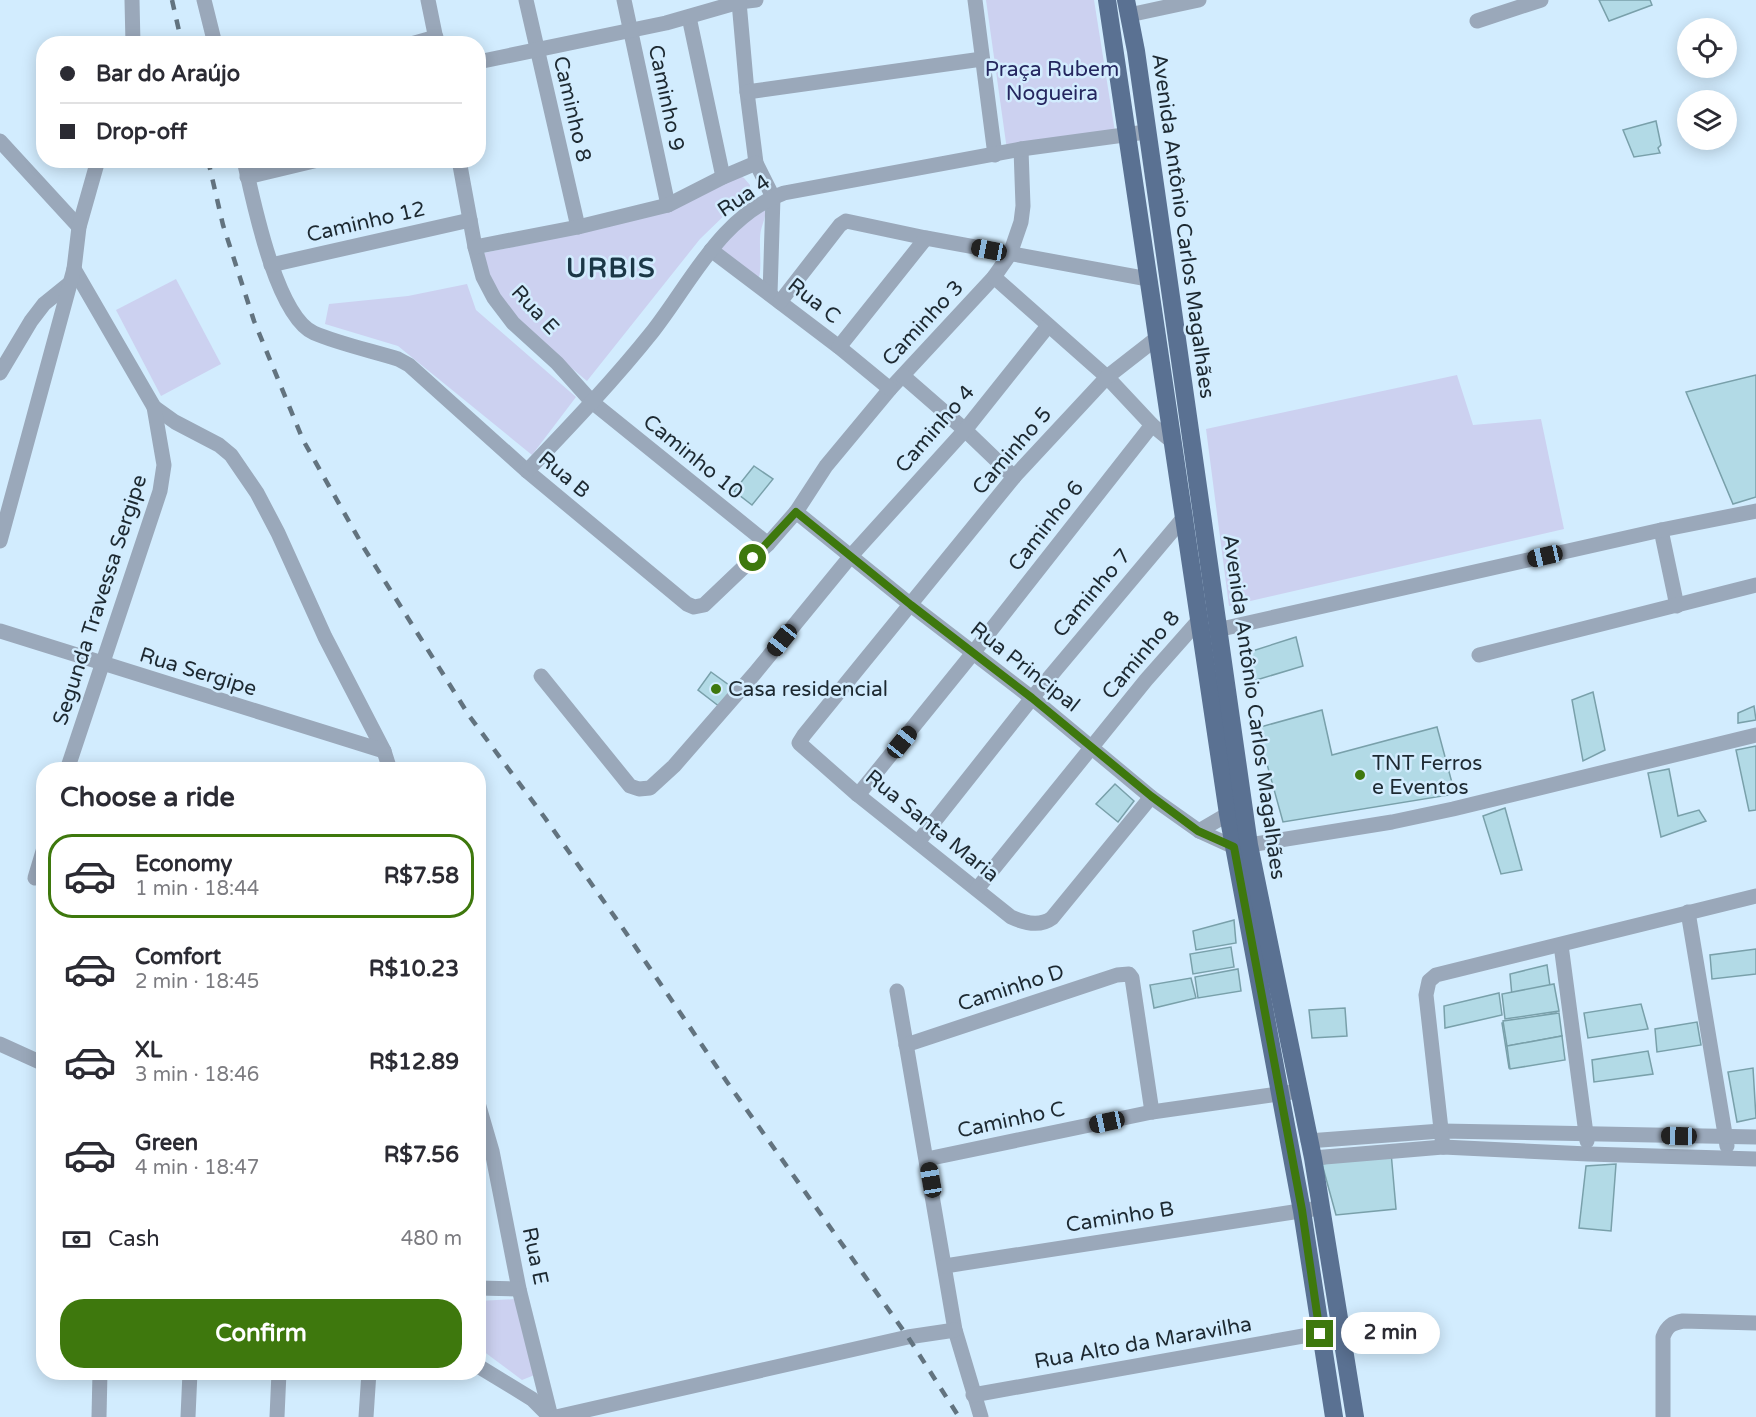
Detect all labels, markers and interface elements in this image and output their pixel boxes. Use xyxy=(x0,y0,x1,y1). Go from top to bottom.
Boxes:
map controls xyxy=(1677,18,1737,150)
button: locate xyxy=(1677,18,1737,78)
street label: Caminho 9 xyxy=(643,43,689,153)
street label: Avenida Antônio Carlos Magalhães xyxy=(1146,52,1220,400)
street label: Caminho 8 xyxy=(548,54,596,164)
park label: Praça Rubem Nogueira xyxy=(985,57,1119,106)
text: Bar do Araújo xyxy=(96,61,240,87)
button: layers xyxy=(1677,90,1737,150)
text: Drop-off xyxy=(96,119,187,145)
street label: Rua 4 xyxy=(713,169,775,223)
street label: Caminho 12 xyxy=(304,196,428,248)
car xyxy=(970,238,1008,262)
district label: URBIS xyxy=(566,252,656,285)
street label: Rua C xyxy=(783,273,845,329)
street label: Caminho 3 xyxy=(877,275,969,371)
street label: Rua E xyxy=(506,280,564,340)
street label: Caminho 4 xyxy=(890,380,980,478)
street label: Caminho 5 xyxy=(967,402,1057,500)
street label: Caminho 10 xyxy=(638,409,748,505)
street label: Rua B xyxy=(533,446,595,504)
street label: Segunda Travessa Sergipe xyxy=(48,472,152,728)
street label: Caminho 6 xyxy=(1003,476,1089,576)
street label: Avenida Antônio Carlos Magalhães xyxy=(1217,533,1291,881)
car xyxy=(1525,543,1565,569)
route start xyxy=(739,544,766,571)
street label: Caminho 7 xyxy=(1048,544,1136,642)
street label: Caminho 8 xyxy=(1097,606,1185,704)
street label: Rua Principal xyxy=(965,617,1085,717)
car xyxy=(764,620,800,660)
street label: Rua Sergipe xyxy=(136,642,260,702)
place label: Casa residencial xyxy=(728,677,888,702)
marker: Casa residencial xyxy=(709,682,723,696)
car xyxy=(884,722,920,762)
place label: TNT Ferros e Eventos xyxy=(1372,751,1482,800)
street label: Rua Santa Maria xyxy=(860,764,1004,888)
marker: TNT Ferros e Eventos xyxy=(1353,768,1367,782)
text: Choose a ride xyxy=(60,781,235,814)
icon: car xyxy=(63,849,117,903)
text: Economy xyxy=(135,851,232,877)
text: R$7.58 xyxy=(384,863,459,889)
text: 1 min · 18:44 xyxy=(135,877,259,901)
icon: car xyxy=(63,942,117,996)
text: Comfort xyxy=(135,944,221,970)
text: R$10.23 xyxy=(369,956,459,982)
street label: Caminho D xyxy=(955,959,1067,1017)
text: 2 min · 18:45 xyxy=(135,970,259,994)
icon: car xyxy=(63,1035,117,1089)
text: XL xyxy=(135,1037,162,1063)
text: R$12.89 xyxy=(369,1049,459,1075)
text: 3 min · 18:46 xyxy=(135,1063,259,1087)
street label: Caminho C xyxy=(955,1096,1067,1144)
car xyxy=(1088,1109,1126,1135)
car xyxy=(1661,1127,1697,1145)
icon: car xyxy=(63,1128,117,1182)
text: Green xyxy=(135,1130,198,1156)
text: R$7.56 xyxy=(384,1142,459,1168)
text: 4 min · 18:47 xyxy=(135,1156,259,1180)
car xyxy=(919,1161,943,1199)
street label: Caminho B xyxy=(1064,1196,1176,1238)
icon: cash xyxy=(60,1223,93,1256)
street label: Rua E xyxy=(517,1225,553,1287)
text: Cash xyxy=(108,1226,160,1252)
text: 480 m xyxy=(401,1227,462,1251)
button: Confirm xyxy=(60,1299,462,1368)
street label: Rua Alto da Maravilha xyxy=(1032,1312,1254,1374)
callout: 2 min xyxy=(1341,1313,1440,1355)
route end xyxy=(1306,1320,1333,1347)
text: 2 min xyxy=(1364,1321,1417,1345)

